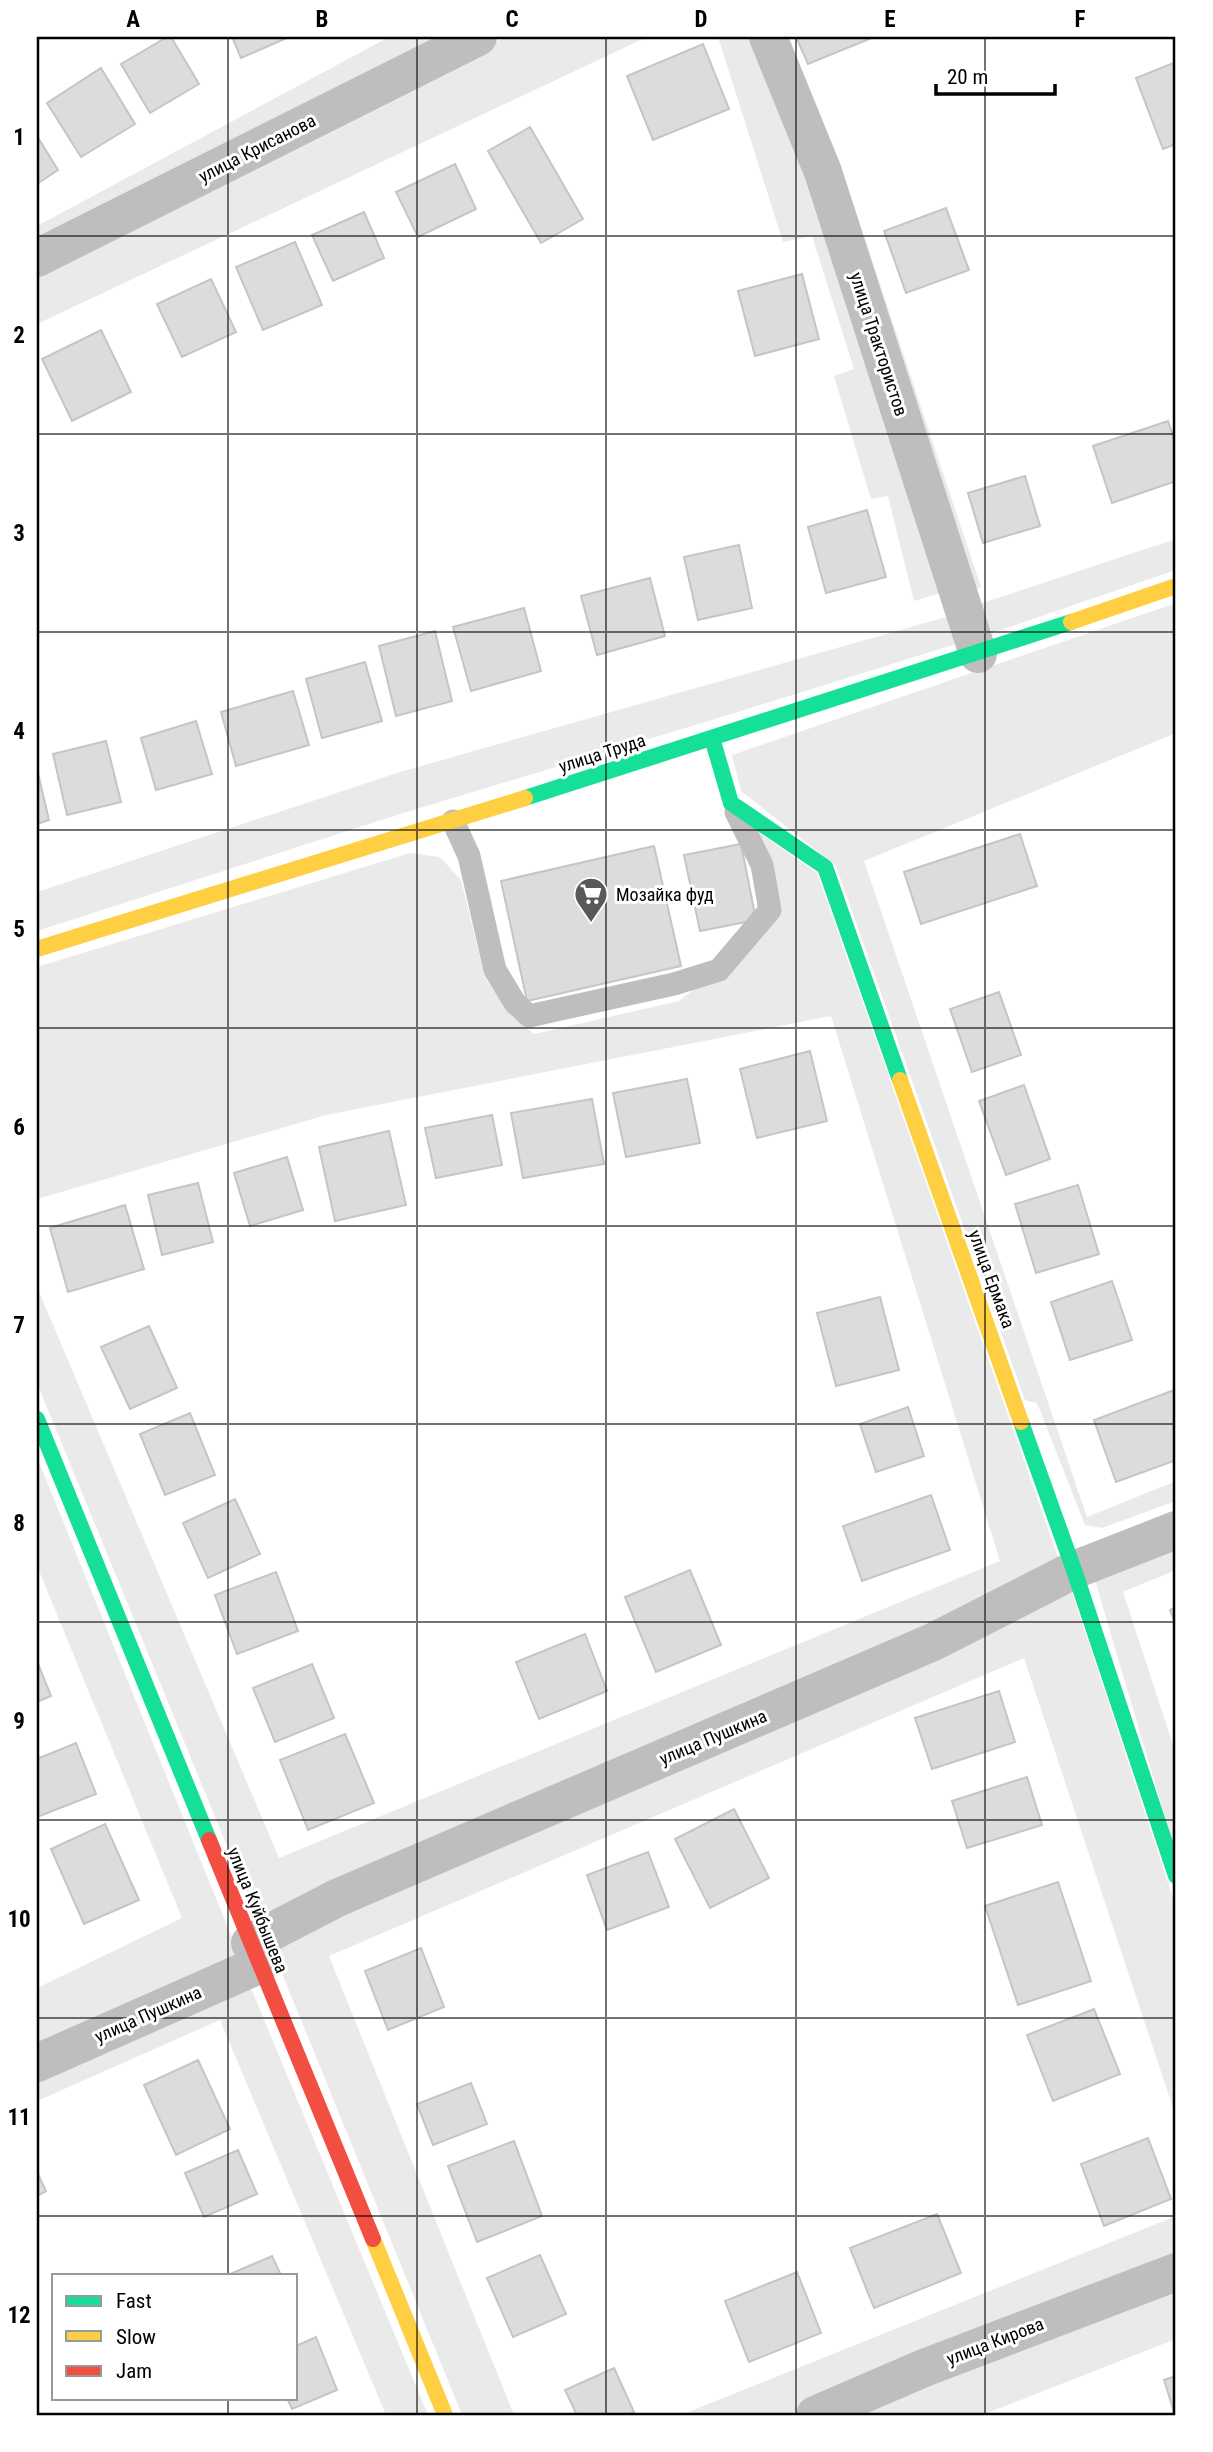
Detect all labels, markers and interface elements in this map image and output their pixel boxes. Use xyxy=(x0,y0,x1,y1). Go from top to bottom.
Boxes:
text: A xyxy=(126,6,140,33)
text: B xyxy=(316,6,328,33)
text: C xyxy=(505,6,519,33)
text: D xyxy=(695,6,708,33)
text: E xyxy=(884,6,896,33)
text: F xyxy=(1075,6,1086,33)
scale bar xyxy=(936,52,1056,96)
text: 20 m xyxy=(947,65,988,89)
street label: улица Крисанова xyxy=(195,109,319,187)
text: 1 xyxy=(13,124,25,151)
street label: улица Трактористов xyxy=(846,269,912,419)
text: 2 xyxy=(13,322,25,349)
text: 3 xyxy=(13,520,25,547)
text: 4 xyxy=(13,718,25,745)
street label: улица Труда xyxy=(556,729,648,777)
supermarket icon: Мозайка фуд xyxy=(572,875,610,924)
place label: Мозайка фуд xyxy=(616,884,714,905)
text: 5 xyxy=(13,916,25,943)
text: 6 xyxy=(13,1114,25,1141)
street label: улица Ермака xyxy=(965,1227,1019,1331)
text: 7 xyxy=(13,1312,25,1339)
text: 8 xyxy=(13,1510,25,1537)
street label: улица Пушкина xyxy=(656,1705,770,1769)
text: 9 xyxy=(13,1708,25,1735)
street label: улица Куйбышева xyxy=(223,1844,293,1976)
text: 10 xyxy=(7,1906,31,1933)
street label: улица Пушкина xyxy=(91,1981,205,2047)
text: 11 xyxy=(7,2104,31,2131)
legend xyxy=(52,2274,298,2400)
text: Fast xyxy=(116,2289,152,2313)
text: 12 xyxy=(7,2302,31,2329)
street label: улица Кирова xyxy=(943,2313,1047,2369)
text: Slow xyxy=(116,2325,156,2349)
text: Jam xyxy=(116,2359,152,2383)

